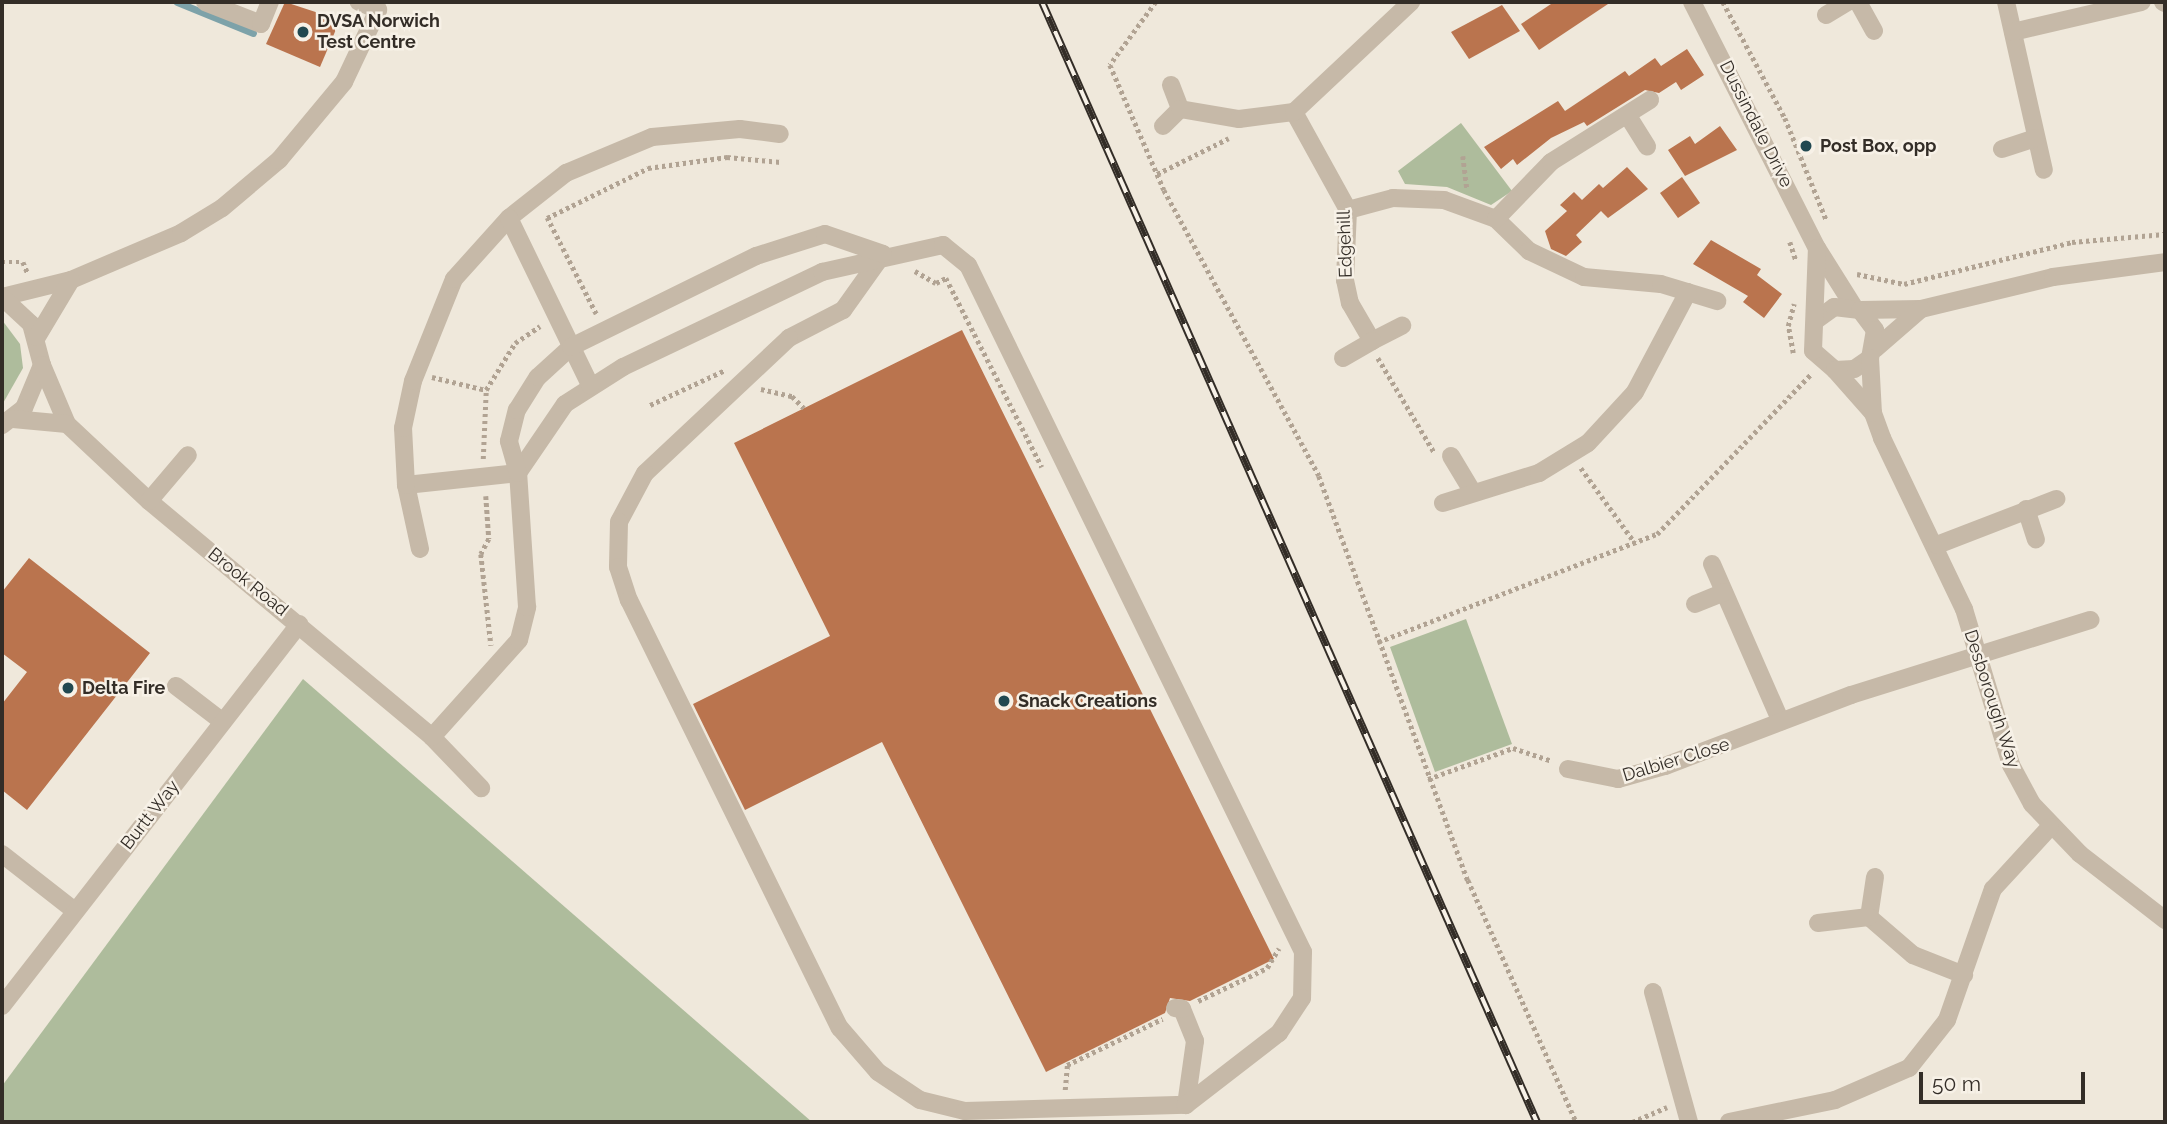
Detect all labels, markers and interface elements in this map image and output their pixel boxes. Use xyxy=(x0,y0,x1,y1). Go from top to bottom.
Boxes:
place label: DVSA Norwich Test Centre xyxy=(317,11,441,54)
marker: DVSA Norwich Test Centre xyxy=(295,24,311,40)
street label: Dussindale Drive xyxy=(1715,57,1797,191)
place label: Post Box, opp xyxy=(1820,135,1937,157)
marker: Post Box, opp xyxy=(1798,138,1814,154)
street label: Edgehill xyxy=(1333,210,1357,278)
street label: Brook Road xyxy=(204,543,292,621)
street label: Desborough Way xyxy=(1959,627,2025,771)
place label: Delta Fire xyxy=(82,677,165,699)
marker: Delta Fire xyxy=(60,680,76,696)
place label: Snack Creations xyxy=(1018,690,1157,712)
marker: Snack Creations xyxy=(996,693,1012,709)
street label: Dalbier Close xyxy=(1620,733,1732,787)
street label: Burtt Way xyxy=(116,776,184,854)
scale bar xyxy=(1922,1058,2088,1102)
text: 50 m xyxy=(1932,1071,1981,1096)

